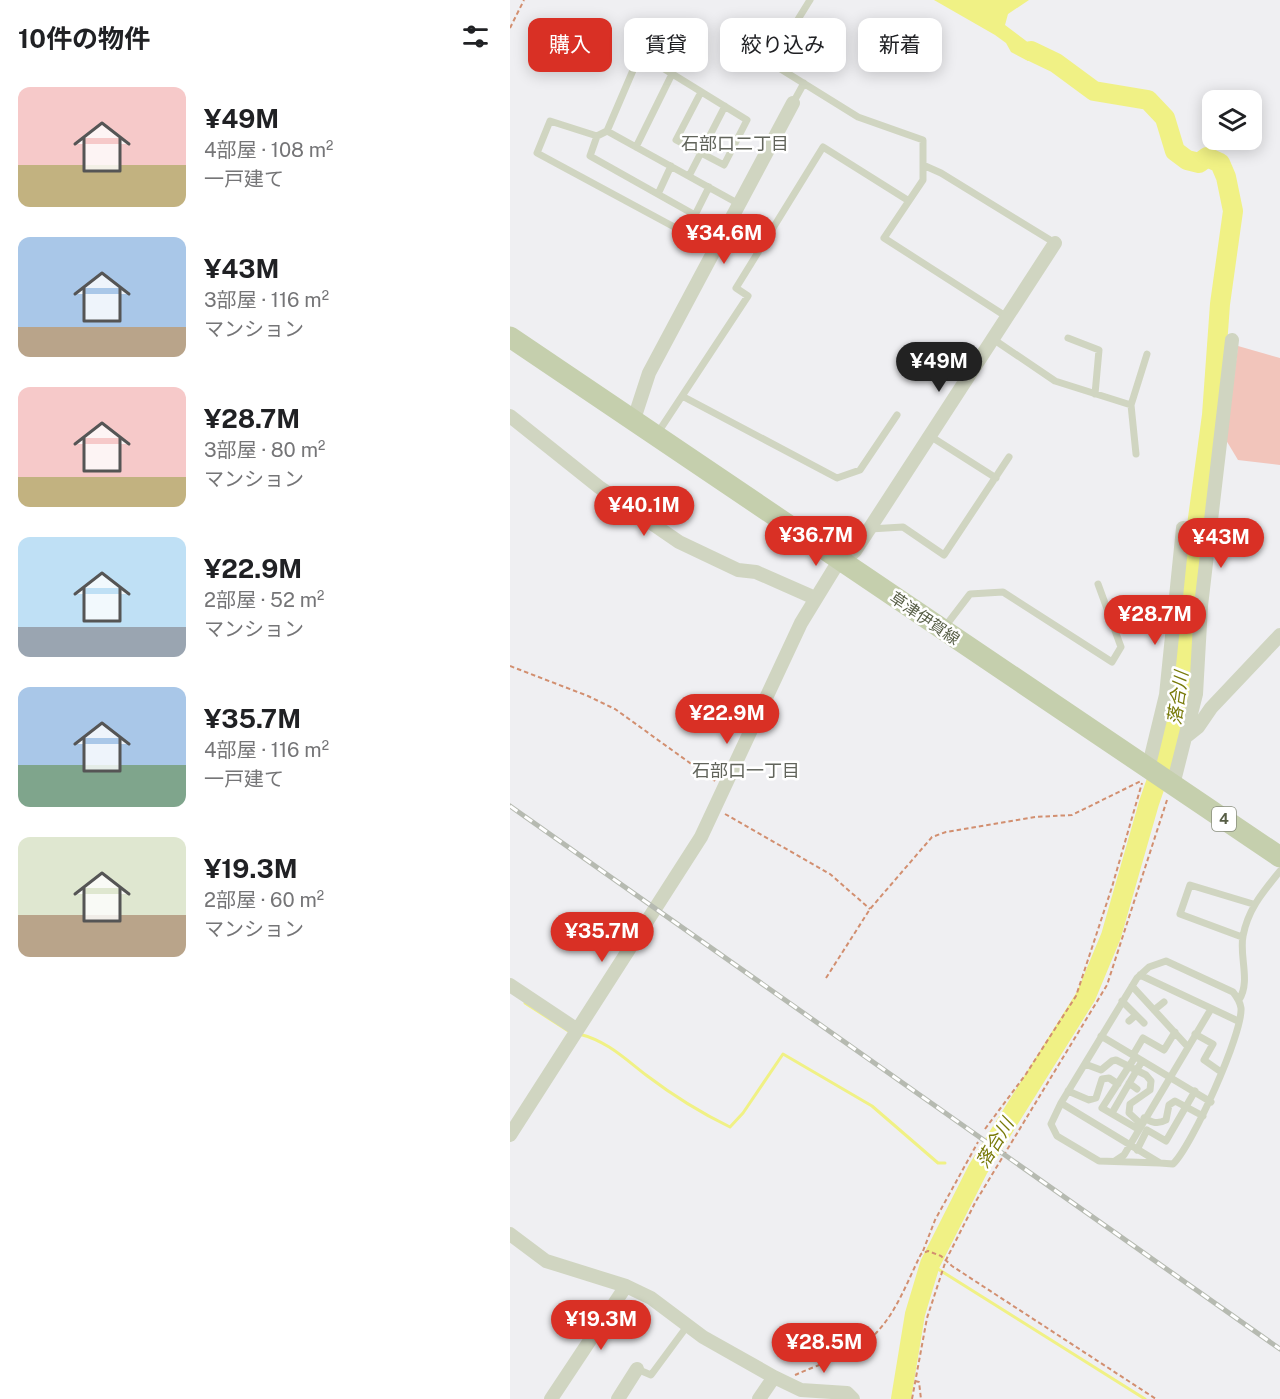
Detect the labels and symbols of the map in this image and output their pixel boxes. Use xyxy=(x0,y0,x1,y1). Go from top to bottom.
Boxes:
district label: 石部口二丁目 xyxy=(681,133,789,154)
pin: ¥34.6M xyxy=(675,214,773,265)
pin: ¥49M xyxy=(903,342,975,393)
pin: ¥40.1M xyxy=(595,486,693,537)
pin: ¥36.7M xyxy=(767,516,865,567)
pin: ¥43M xyxy=(1185,518,1257,569)
street label: 草津伊賀線 xyxy=(886,588,963,649)
pin: ¥28.7M xyxy=(1106,595,1204,646)
water label: 落合川 xyxy=(1163,668,1192,726)
pin: ¥22.9M xyxy=(678,694,776,745)
district label: 石部口一丁目 xyxy=(692,760,800,781)
road number: 4 xyxy=(1212,807,1236,831)
pin: ¥35.7M xyxy=(553,912,651,963)
water label: 落合川 xyxy=(972,1112,1019,1171)
pin: ¥19.3M xyxy=(552,1300,650,1351)
pin: ¥28.5M xyxy=(775,1323,873,1374)

